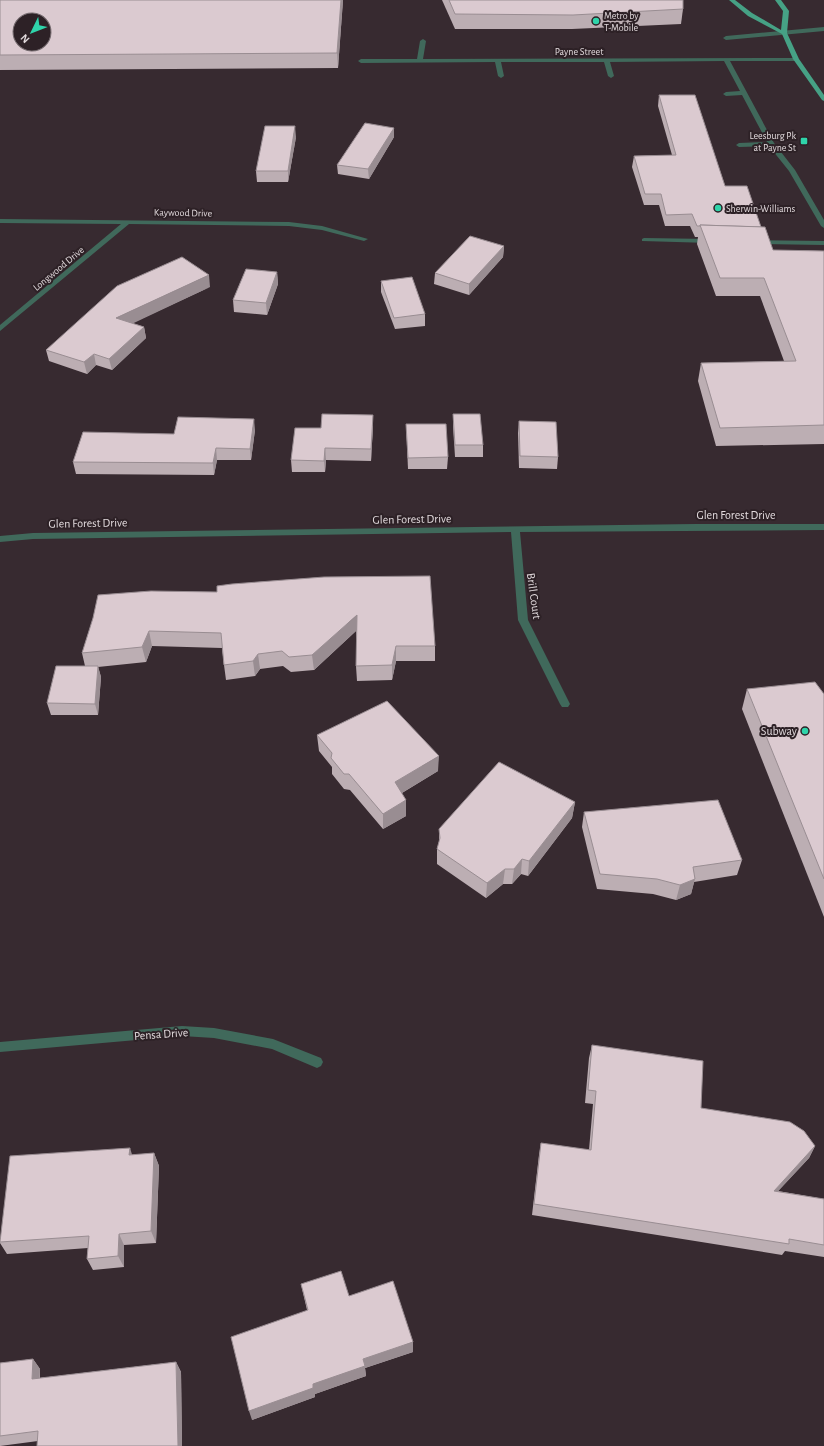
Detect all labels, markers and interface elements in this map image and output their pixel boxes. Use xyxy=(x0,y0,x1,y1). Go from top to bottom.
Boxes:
place label: Metro by T-Mobile xyxy=(604,11,639,33)
north arrow xyxy=(12,12,52,52)
marker: Metro by T-Mobile xyxy=(591,16,601,26)
text: N xyxy=(18,32,32,45)
street label: Payne Street xyxy=(555,47,604,57)
place label: Leesburg Pk at Payne St xyxy=(749,131,797,153)
marker: Leesburg Pk at Payne St xyxy=(799,136,809,146)
marker: Sherwin-Williams xyxy=(713,203,723,213)
place label: Sherwin-Williams xyxy=(726,204,796,214)
street label: Kaywood Drive xyxy=(154,207,213,219)
street label: Longwood Drive xyxy=(31,244,86,293)
street label: Glen Forest Drive xyxy=(697,509,775,521)
street label: Glen Forest Drive xyxy=(372,512,452,526)
street label: Glen Forest Drive xyxy=(48,516,128,530)
street label: Brill Court xyxy=(525,572,543,620)
place label: Subway xyxy=(761,725,797,738)
marker: Subway xyxy=(800,726,810,736)
street label: Pensa Drive xyxy=(133,1026,189,1042)

